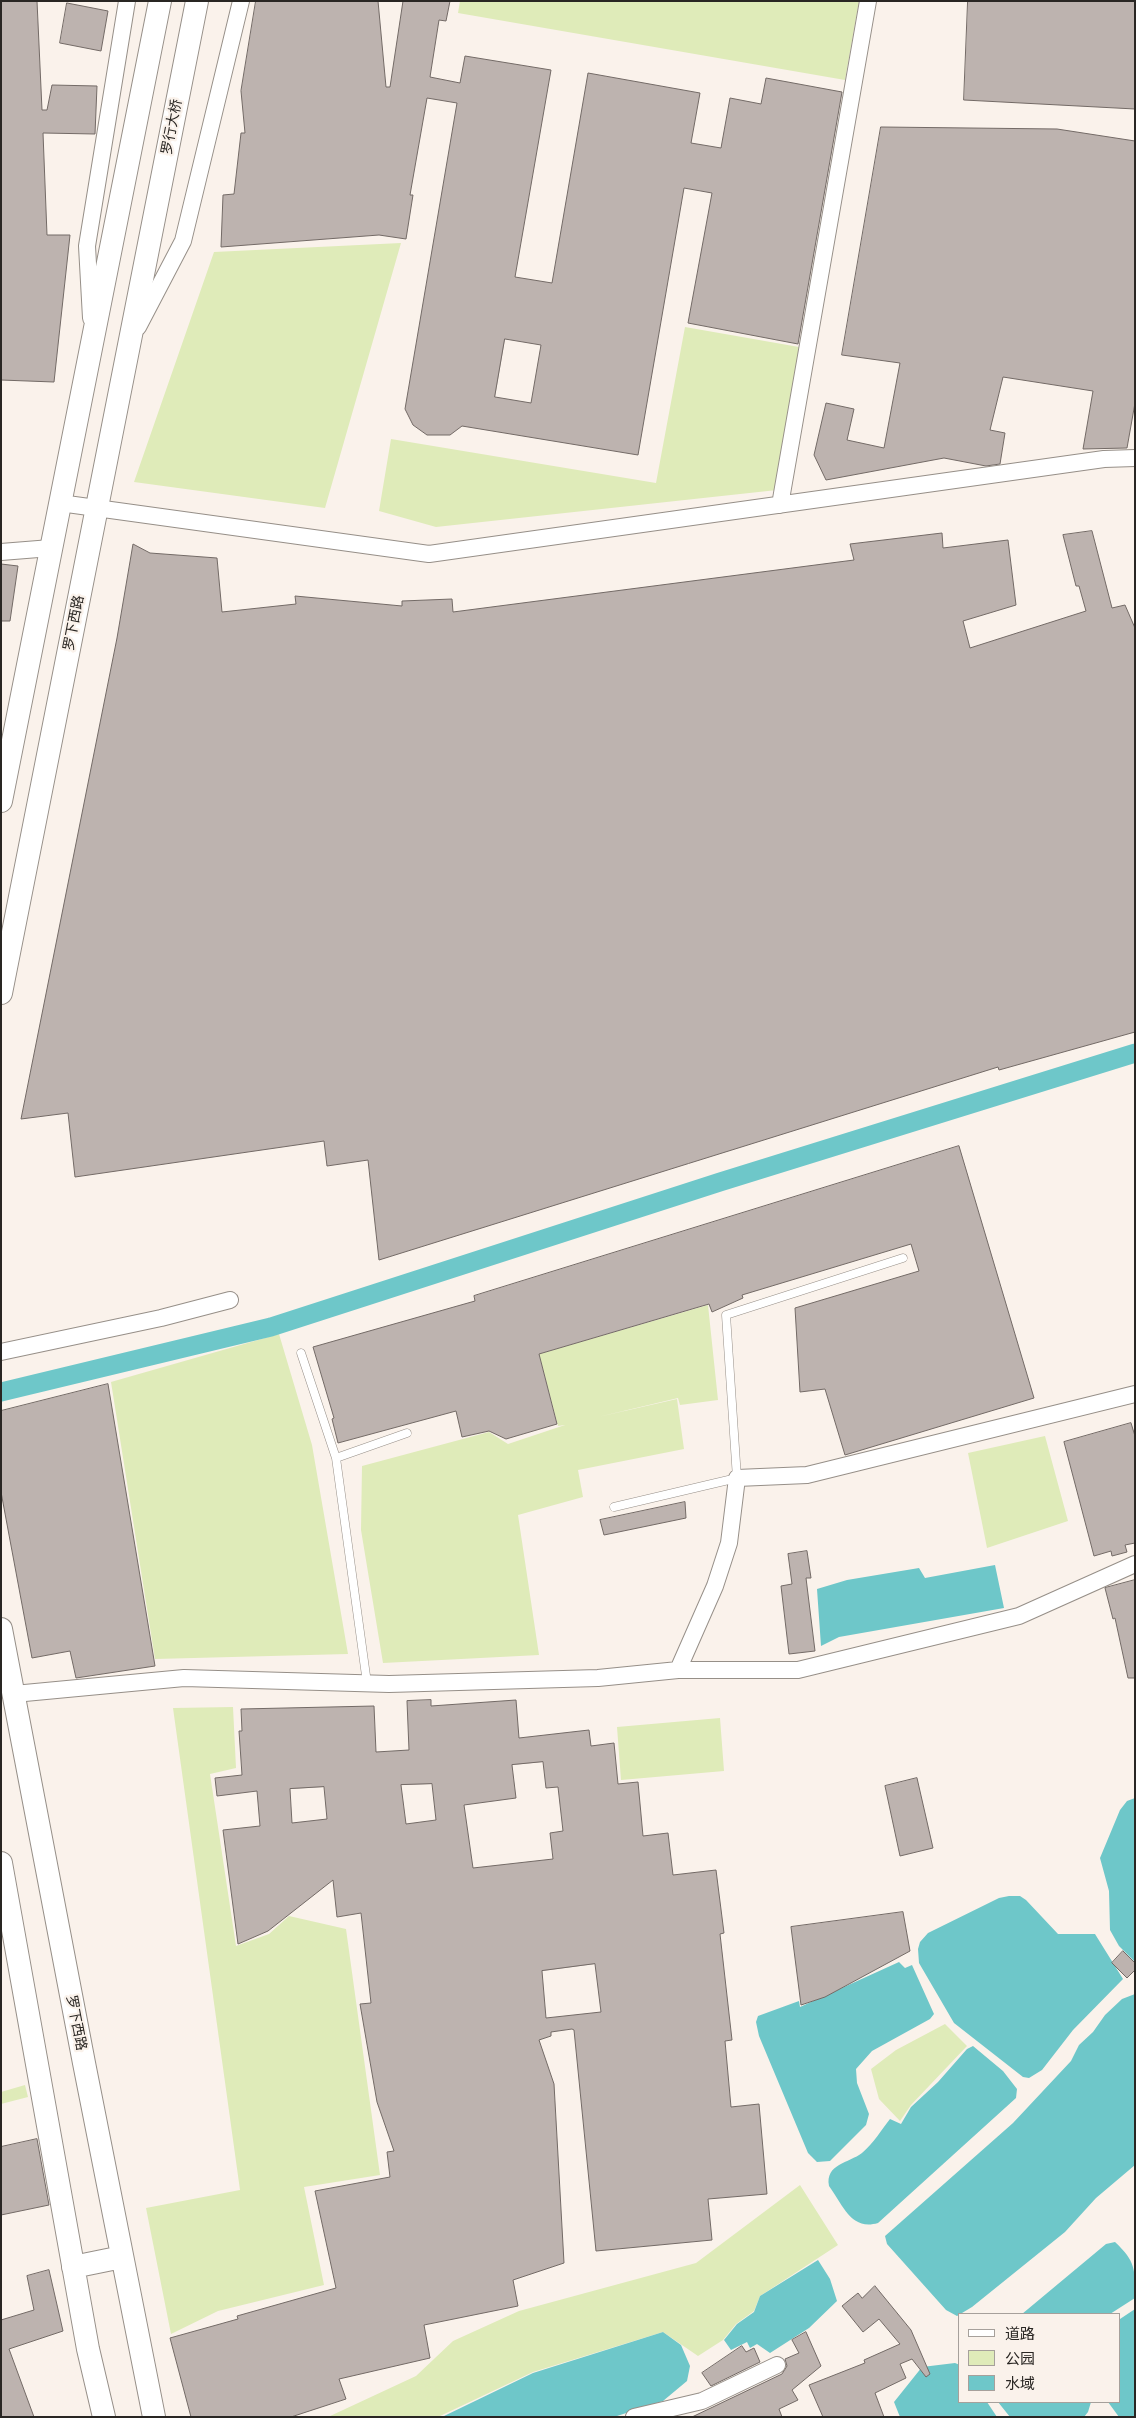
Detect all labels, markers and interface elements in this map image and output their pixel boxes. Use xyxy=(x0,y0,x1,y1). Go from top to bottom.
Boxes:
street label: 罗行大桥 xyxy=(158,98,186,156)
street label: 罗下西路 xyxy=(60,594,88,652)
street label: 罗下西路 xyxy=(62,1994,90,2052)
legend xyxy=(958,2313,1121,2403)
text: 道路 xyxy=(1005,2325,1035,2343)
text: 公园 xyxy=(1005,2350,1035,2368)
text: 水域 xyxy=(1005,2375,1035,2393)

